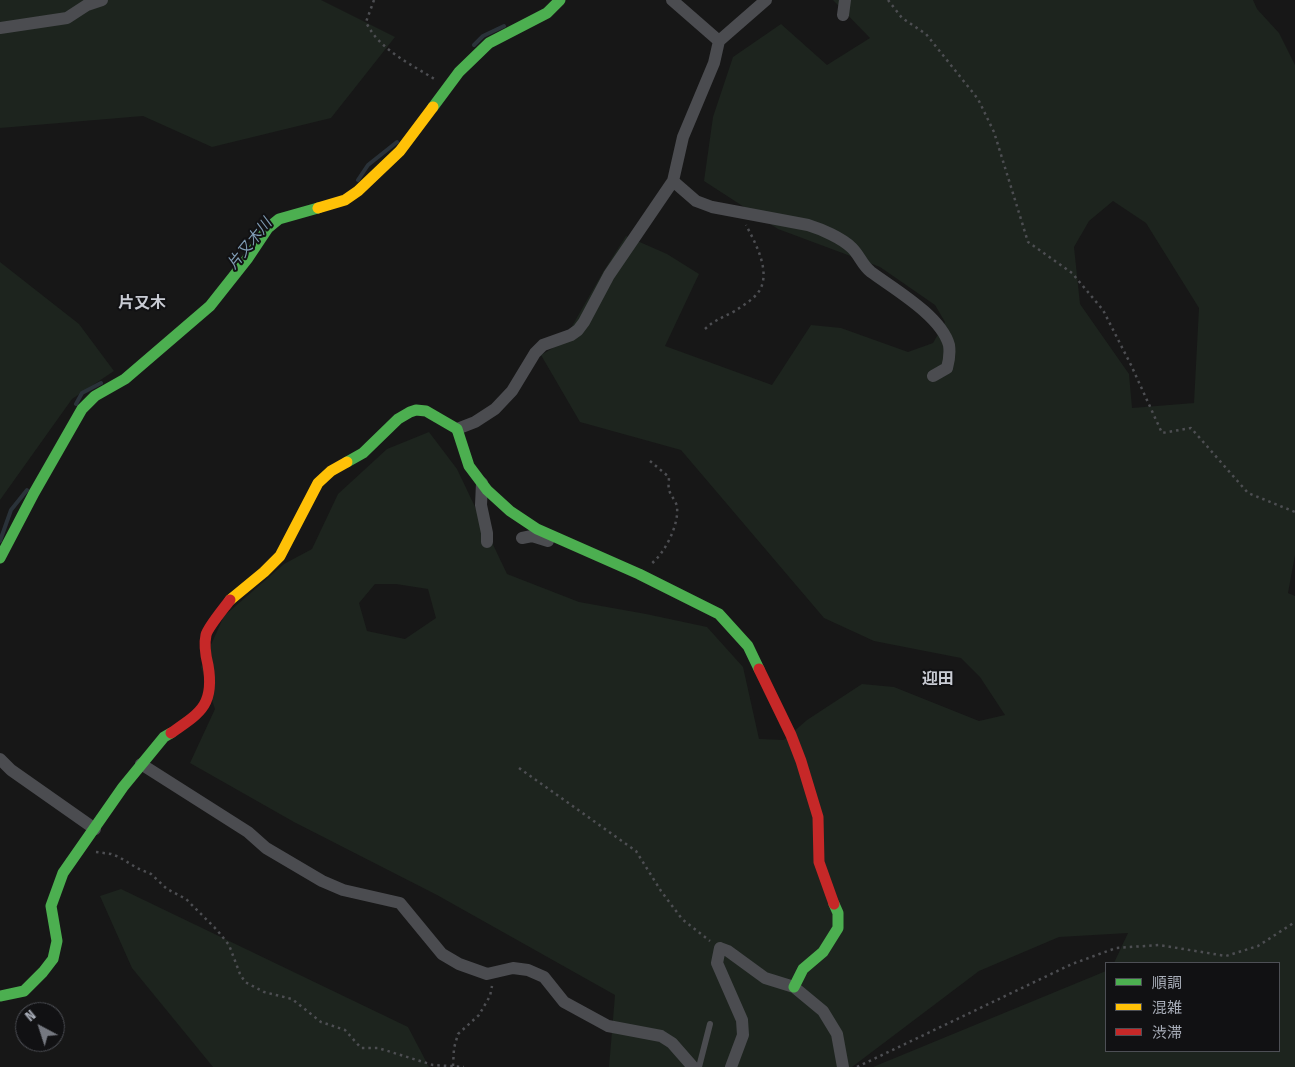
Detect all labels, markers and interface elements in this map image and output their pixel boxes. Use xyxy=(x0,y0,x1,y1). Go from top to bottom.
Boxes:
water label: 片又木川 xyxy=(224,215,276,273)
district label: 片又木 xyxy=(118,294,166,314)
district label: 迎田 xyxy=(922,670,954,690)
legend xyxy=(1105,962,1280,1052)
text: 順調 xyxy=(1152,974,1182,992)
text: 混雑 xyxy=(1152,999,1182,1017)
north arrow xyxy=(15,1002,65,1052)
text: N xyxy=(22,1007,39,1025)
text: 渋滞 xyxy=(1152,1024,1182,1042)

